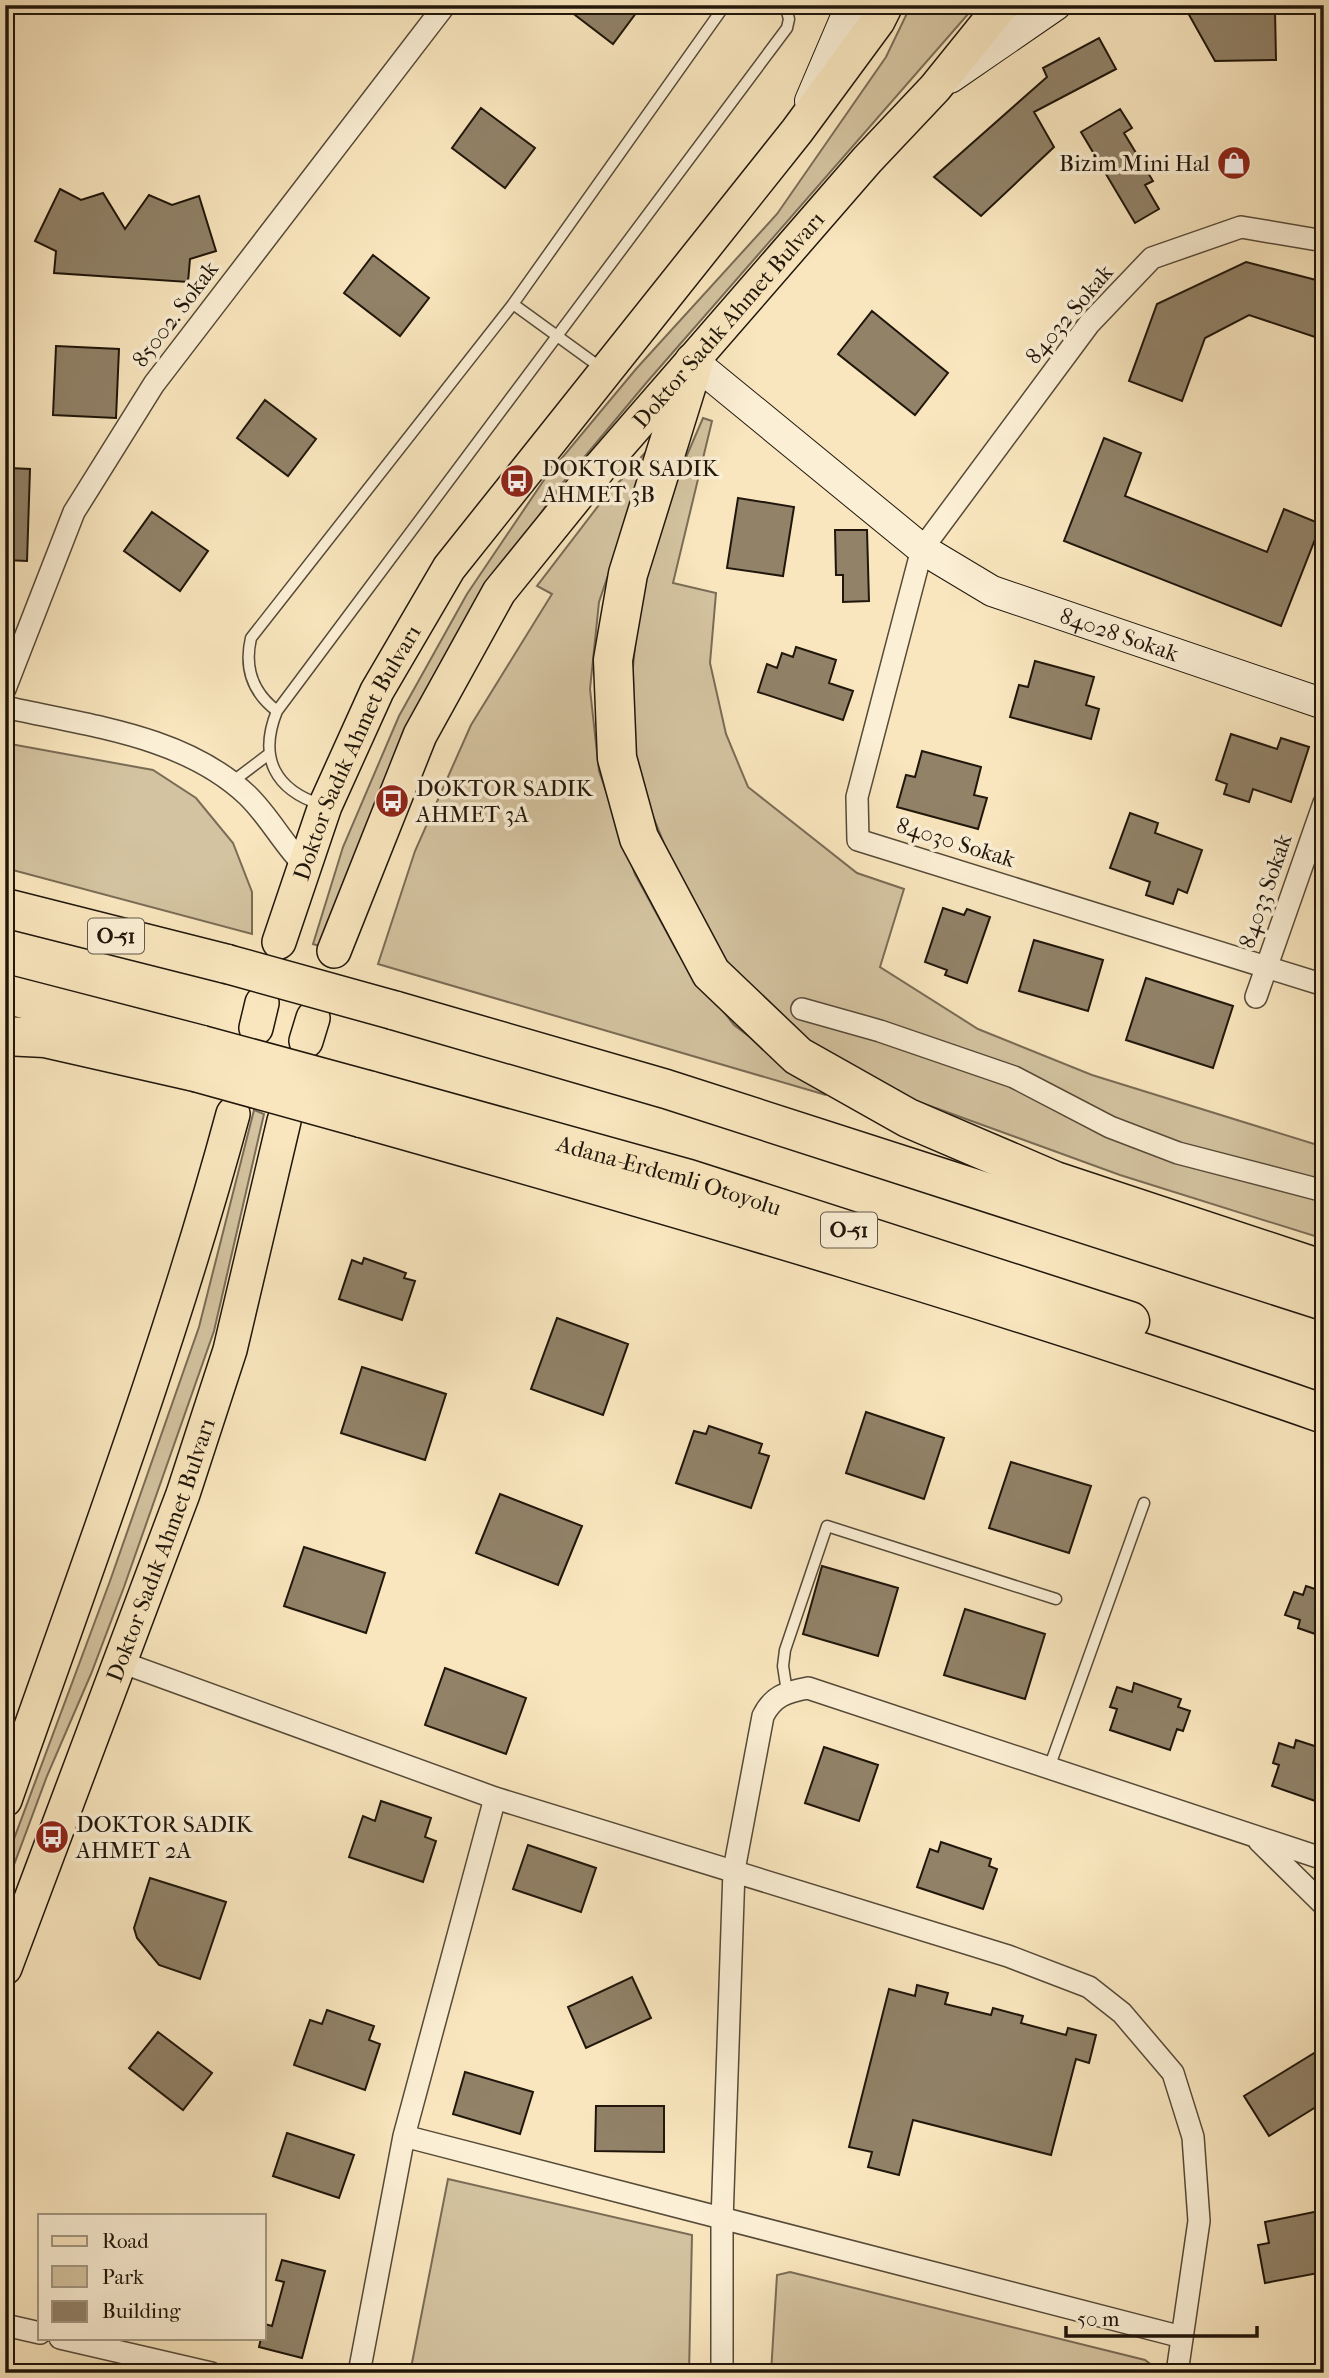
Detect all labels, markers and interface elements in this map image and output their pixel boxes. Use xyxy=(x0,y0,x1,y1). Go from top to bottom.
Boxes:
shop icon: Bizim Mini Hal xyxy=(1215,144,1253,182)
place label: Bizim Mini Hal xyxy=(1059,150,1211,177)
street label: Doktor Sadık Ahmet Bulvarı xyxy=(627,206,830,434)
street label: 85002. Sokak xyxy=(127,255,225,373)
street label: 84032 Sokak xyxy=(1020,258,1120,370)
place label: DOKTOR SADIK AHMET 3B xyxy=(541,455,720,508)
bus stop icon: DOKTOR SADIK AHMET 3B xyxy=(498,462,536,500)
street label: 84028 Sokak xyxy=(1056,602,1183,668)
street label: Doktor Sadık Ahmet Bulvarı xyxy=(288,620,427,884)
place label: DOKTOR SADIK AHMET 3A xyxy=(415,775,594,828)
bus stop icon: DOKTOR SADIK AHMET 3A xyxy=(373,782,411,820)
street label: 84030 Sokak xyxy=(893,812,1019,874)
street label: 84033 Sokak xyxy=(1233,829,1298,952)
road number: O-51 xyxy=(88,918,144,954)
street label: Adana-Erdemli Otoyolu xyxy=(553,1130,785,1222)
road number: O-51 xyxy=(821,1212,877,1248)
street label: Doktor Sadık Ahmet Bulvarı xyxy=(101,1415,221,1686)
place label: DOKTOR SADIK AHMET 2A xyxy=(75,1811,254,1864)
bus stop icon: DOKTOR SADIK AHMET 2A xyxy=(33,1818,71,1856)
legend xyxy=(38,2214,266,2340)
text: Road xyxy=(102,2229,149,2253)
text: Park xyxy=(102,2265,144,2289)
scale bar xyxy=(1066,2294,1257,2338)
text: Building xyxy=(102,2299,181,2323)
text: 50 m xyxy=(1077,2307,1120,2331)

